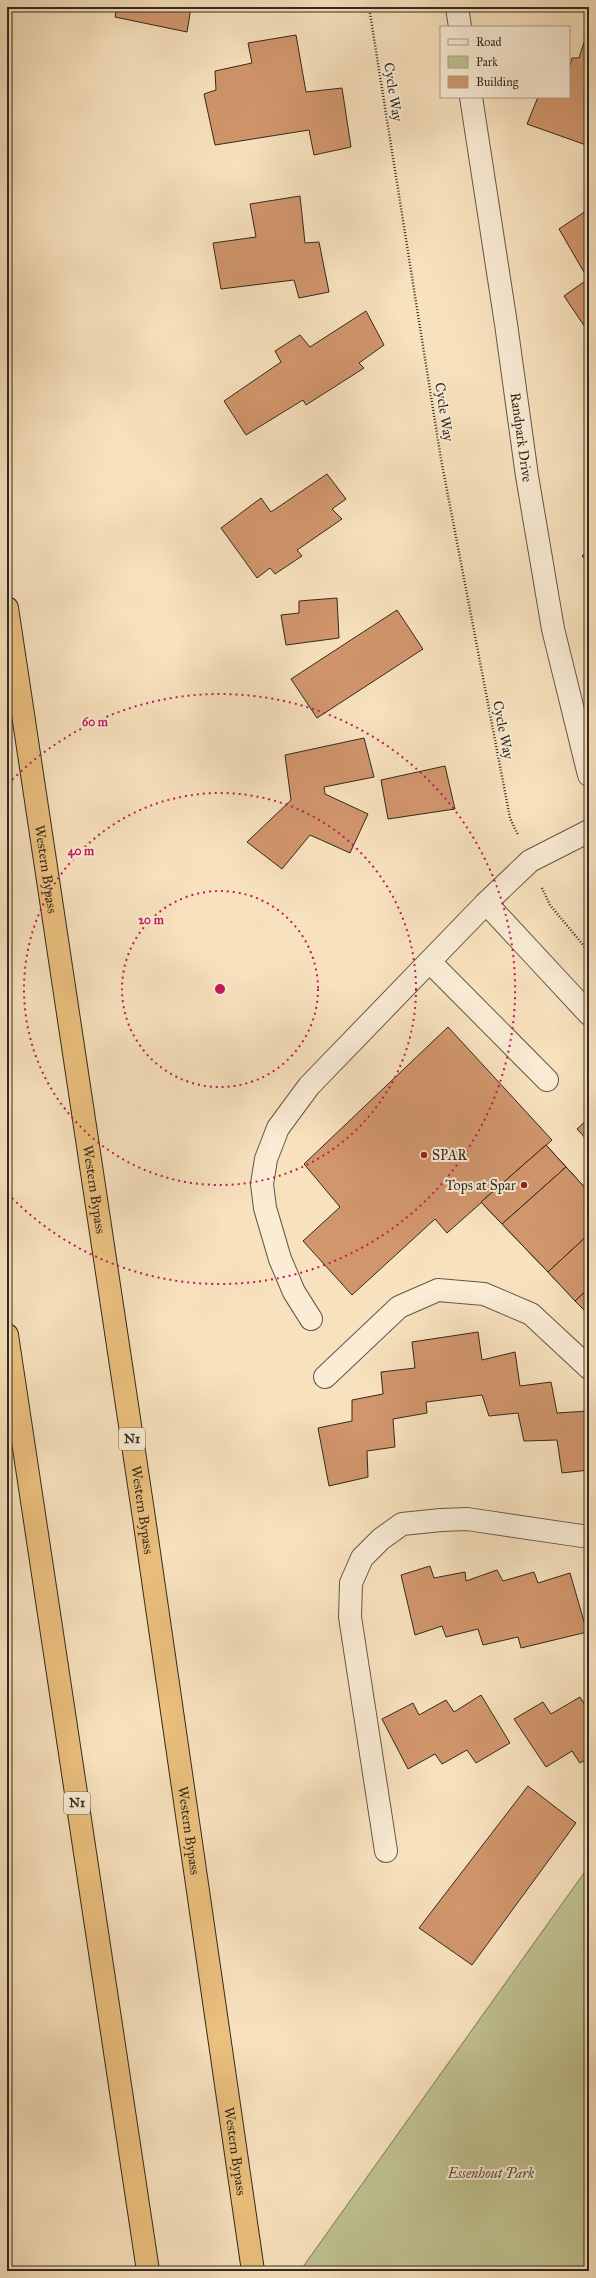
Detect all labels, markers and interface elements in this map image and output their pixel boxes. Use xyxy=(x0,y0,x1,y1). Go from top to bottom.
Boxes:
legend xyxy=(440,26,570,98)
text: Road xyxy=(476,35,502,49)
text: Park xyxy=(476,55,498,69)
street label: Cycle Way xyxy=(380,61,406,123)
text: Building xyxy=(476,75,519,90)
street label: Cycle Way xyxy=(431,381,457,443)
street label: Randpark Drive xyxy=(507,391,536,484)
street label: Cycle Way xyxy=(489,699,517,761)
text: 60 m xyxy=(82,715,109,729)
street label: Western Bypass xyxy=(31,824,61,914)
text: 40 m xyxy=(68,844,95,859)
text: 20 m xyxy=(138,913,165,927)
centre of rings xyxy=(213,982,227,996)
street label: Western Bypass xyxy=(79,1144,110,1235)
place label: SPAR xyxy=(432,1147,468,1164)
marker: SPAR xyxy=(419,1150,429,1160)
place label: Tops at Spar xyxy=(445,1177,517,1194)
marker: Tops at Spar xyxy=(519,1180,529,1190)
road number: N1 xyxy=(119,1428,145,1450)
street label: Western Bypass xyxy=(128,1464,158,1555)
street label: Western Bypass xyxy=(174,1785,204,1876)
road number: N1 xyxy=(64,1792,90,1814)
street label: Western Bypass xyxy=(221,2106,250,2197)
park label: Essenhout Park xyxy=(447,2165,535,2182)

